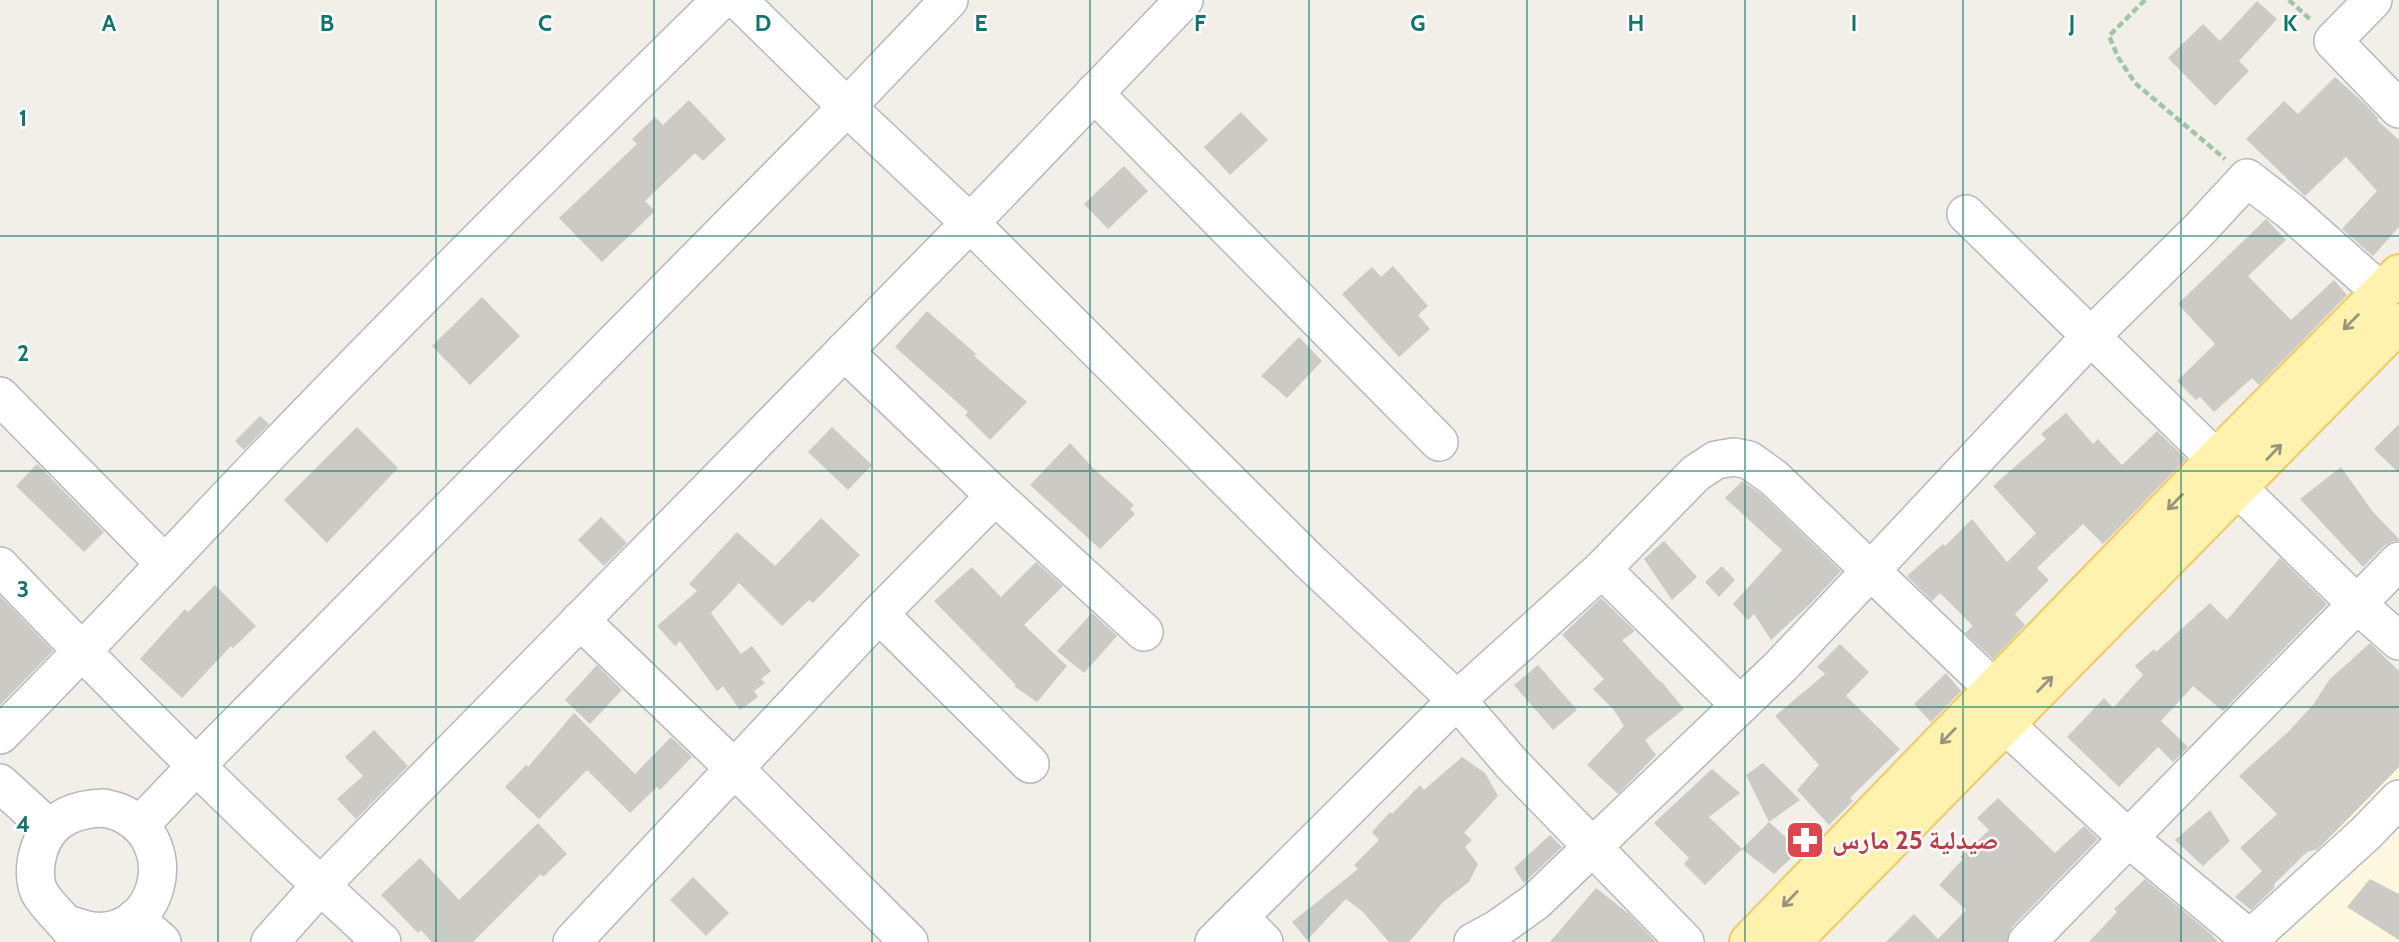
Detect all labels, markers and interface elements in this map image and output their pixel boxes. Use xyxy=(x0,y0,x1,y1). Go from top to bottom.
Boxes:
text: A xyxy=(102,9,117,37)
text: B xyxy=(320,9,334,37)
text: C xyxy=(538,9,552,37)
text: D xyxy=(755,9,771,37)
text: E xyxy=(974,9,988,37)
text: F xyxy=(1194,9,1206,37)
text: G xyxy=(1410,9,1426,37)
text: H xyxy=(1628,9,1644,37)
text: I xyxy=(1851,9,1857,37)
text: J xyxy=(2068,9,2075,37)
text: K xyxy=(2283,9,2298,37)
text: 1 xyxy=(19,104,27,132)
one-way arrow xyxy=(2343,313,2360,330)
text: 2 xyxy=(17,339,29,367)
one-way arrow xyxy=(2265,444,2282,461)
one-way arrow xyxy=(2166,493,2183,510)
text: 3 xyxy=(17,575,29,603)
one-way arrow xyxy=(2037,676,2054,693)
one-way arrow xyxy=(1940,727,1957,744)
text: 4 xyxy=(16,810,30,838)
pharmacy icon: صيدلية 25 مارس xyxy=(1784,819,1826,861)
place label: صيدلية 25 مارس xyxy=(1832,824,1998,856)
one-way arrow xyxy=(1781,891,1798,908)

